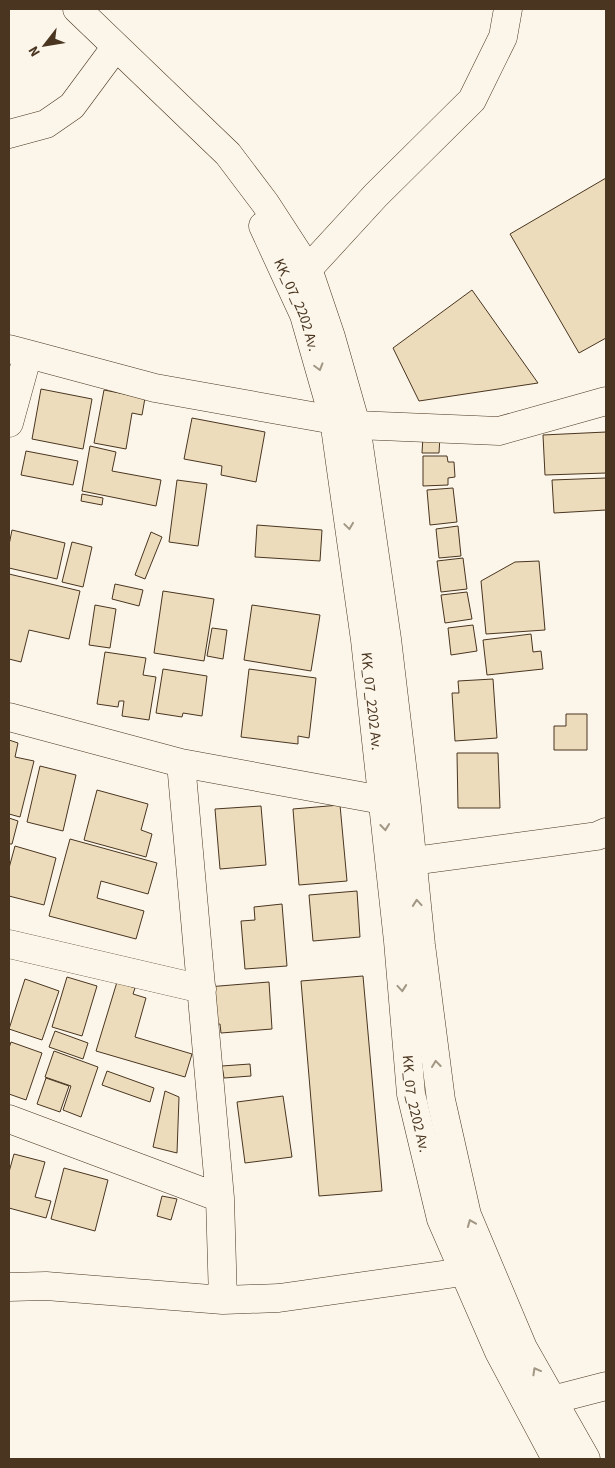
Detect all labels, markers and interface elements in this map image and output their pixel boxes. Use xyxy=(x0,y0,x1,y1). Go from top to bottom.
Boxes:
north arrow xyxy=(20,20,70,70)
text: N xyxy=(24,42,46,60)
street label: KK_07_2202 Av. xyxy=(269,255,324,354)
one-way arrow xyxy=(313,362,324,371)
one-way arrow xyxy=(343,523,354,531)
street label: KK_07_2202 Av. xyxy=(356,651,388,751)
one-way arrow xyxy=(379,823,390,831)
one-way arrow xyxy=(411,899,422,907)
one-way arrow xyxy=(396,984,407,992)
street label: KK_07_2202 Av. xyxy=(397,1054,435,1154)
one-way arrow xyxy=(431,1060,442,1068)
one-way arrow xyxy=(466,1219,477,1228)
one-way arrow xyxy=(532,1368,542,1377)

